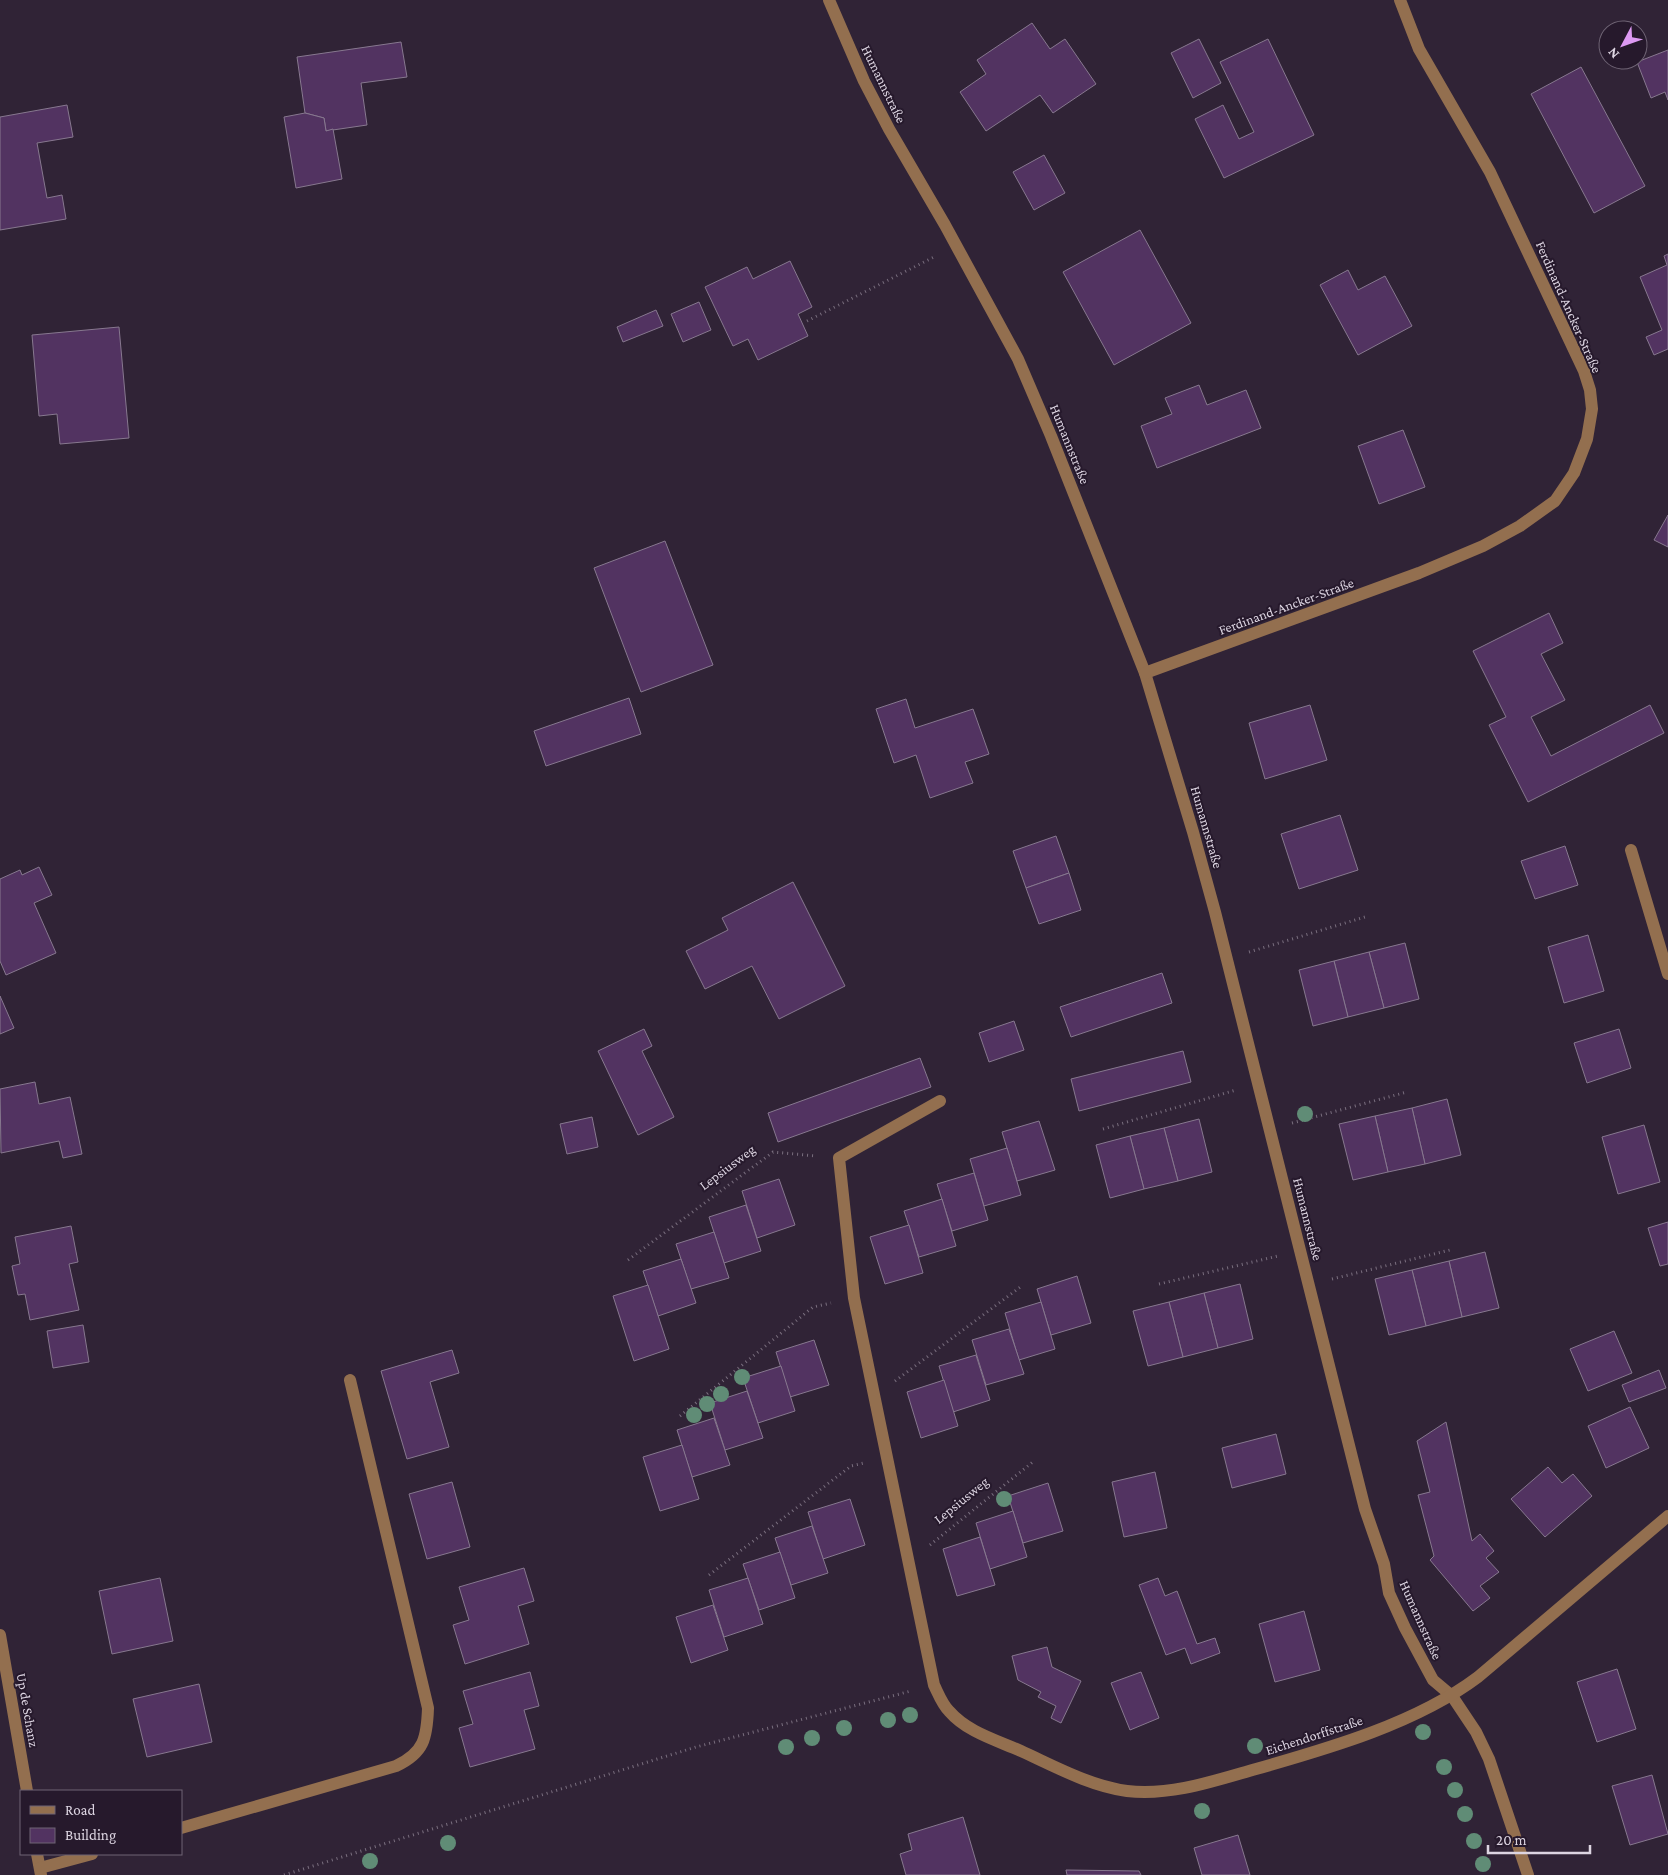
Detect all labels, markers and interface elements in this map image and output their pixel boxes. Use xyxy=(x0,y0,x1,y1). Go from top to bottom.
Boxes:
north arrow xyxy=(1598,20,1648,70)
street label: Humannstraße xyxy=(858,42,910,126)
text: N xyxy=(1604,44,1622,62)
street label: Ferdinand-Ancker-Straße xyxy=(1533,239,1605,375)
street label: Humannstraße xyxy=(1047,402,1093,486)
street label: Ferdinand-Ancker-Straße xyxy=(1216,574,1356,638)
street label: Humannstraße xyxy=(1188,784,1226,870)
street label: Lepsiusweg xyxy=(696,1141,758,1193)
street label: Humannstraße xyxy=(1290,1176,1326,1262)
street label: Lepsiusweg xyxy=(930,1473,992,1527)
street label: Humannstraße xyxy=(1396,1578,1446,1662)
street label: Up de Schanz xyxy=(14,1672,42,1748)
street label: Eichendorffstraße xyxy=(1264,1712,1364,1758)
legend xyxy=(20,1790,182,1855)
text: Road xyxy=(65,1802,96,1818)
scale bar xyxy=(1488,1822,1590,1854)
text: Building xyxy=(65,1827,116,1844)
text: 20 m xyxy=(1496,1832,1527,1848)

